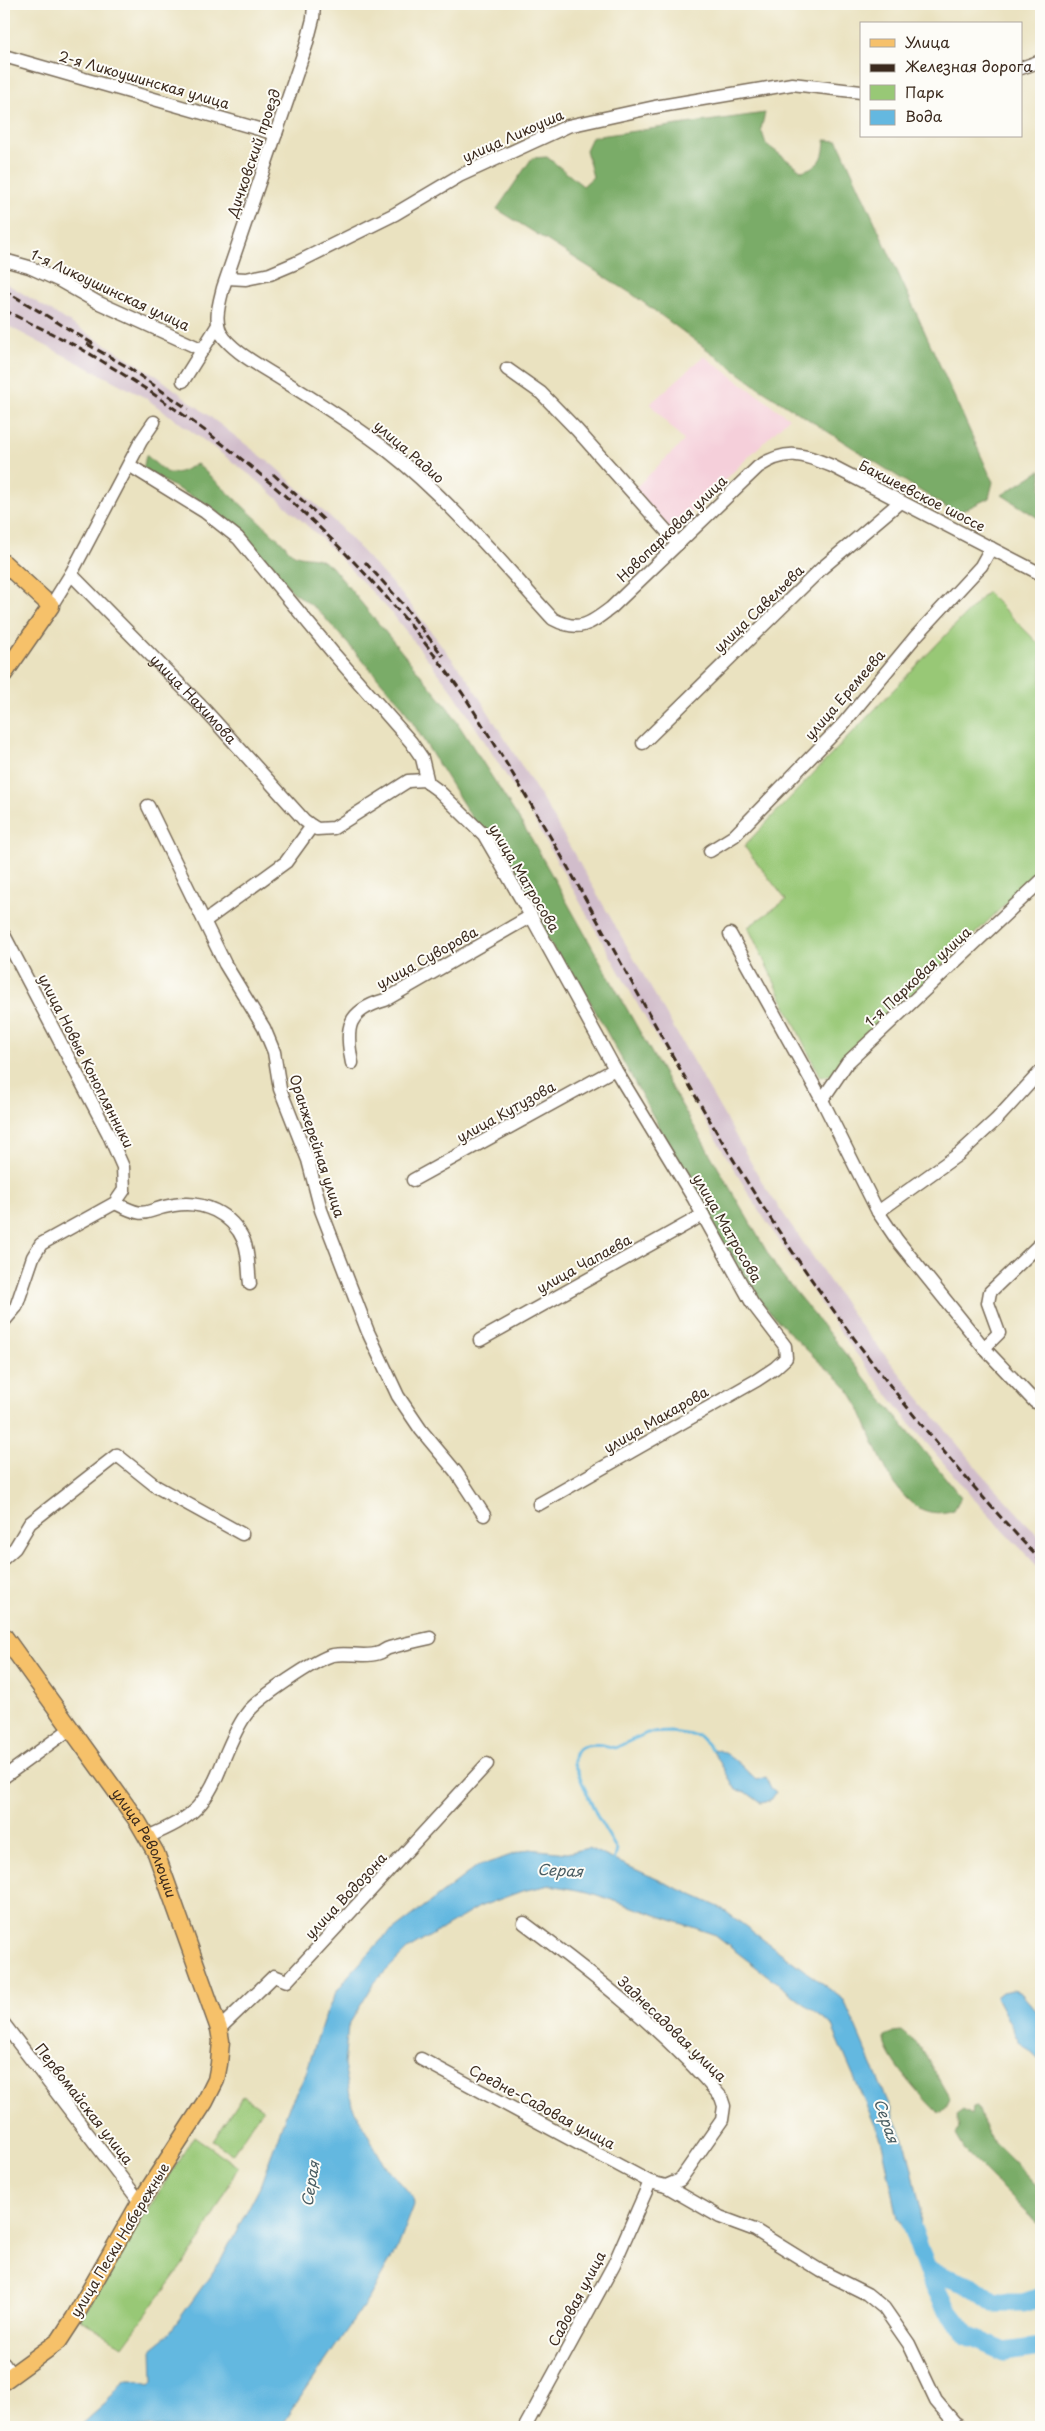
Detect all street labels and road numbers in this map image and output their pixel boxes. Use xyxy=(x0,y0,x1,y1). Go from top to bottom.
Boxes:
street label: 2-я Ликоушинская улица xyxy=(56,45,232,114)
street label: Дичковский проезд xyxy=(221,86,285,221)
street label: улица Ликоуша xyxy=(459,104,567,167)
street label: 1-я Ликоушинская улица xyxy=(27,243,193,336)
street label: улица Радио xyxy=(369,415,449,488)
street label: Бакшеевское шоссе xyxy=(855,455,989,537)
street label: Новопарковая улица xyxy=(612,470,732,587)
street label: улица Савельева xyxy=(709,560,809,657)
street label: улица Еремеева xyxy=(799,645,890,744)
street label: улица Нахимова xyxy=(146,649,242,749)
street label: улица Матросова xyxy=(484,820,565,936)
street label: улица Суворова xyxy=(372,921,481,994)
street label: 1-я Парковая улица xyxy=(860,921,976,1032)
street label: улица Новые Коноплянники xyxy=(33,970,140,1152)
street label: Оранжерейная улица xyxy=(284,1072,351,1220)
street label: улица Кутузова xyxy=(453,1076,559,1147)
street label: улица Матросова xyxy=(688,1169,767,1286)
street label: улица Чапаева xyxy=(532,1229,635,1298)
street label: улица Макарова xyxy=(599,1381,712,1458)
street label: улица Революции xyxy=(107,1784,182,1901)
street label: улица Водозона xyxy=(300,1847,392,1944)
street label: Заднесадовая улица xyxy=(613,1971,732,2086)
street label: Первомайская улица xyxy=(30,2039,138,2169)
street label: Средне-Садовая улица xyxy=(466,2059,619,2154)
street label: улица Пески Набережные xyxy=(65,2158,174,2321)
street label: Садовая улица xyxy=(543,2247,611,2350)

